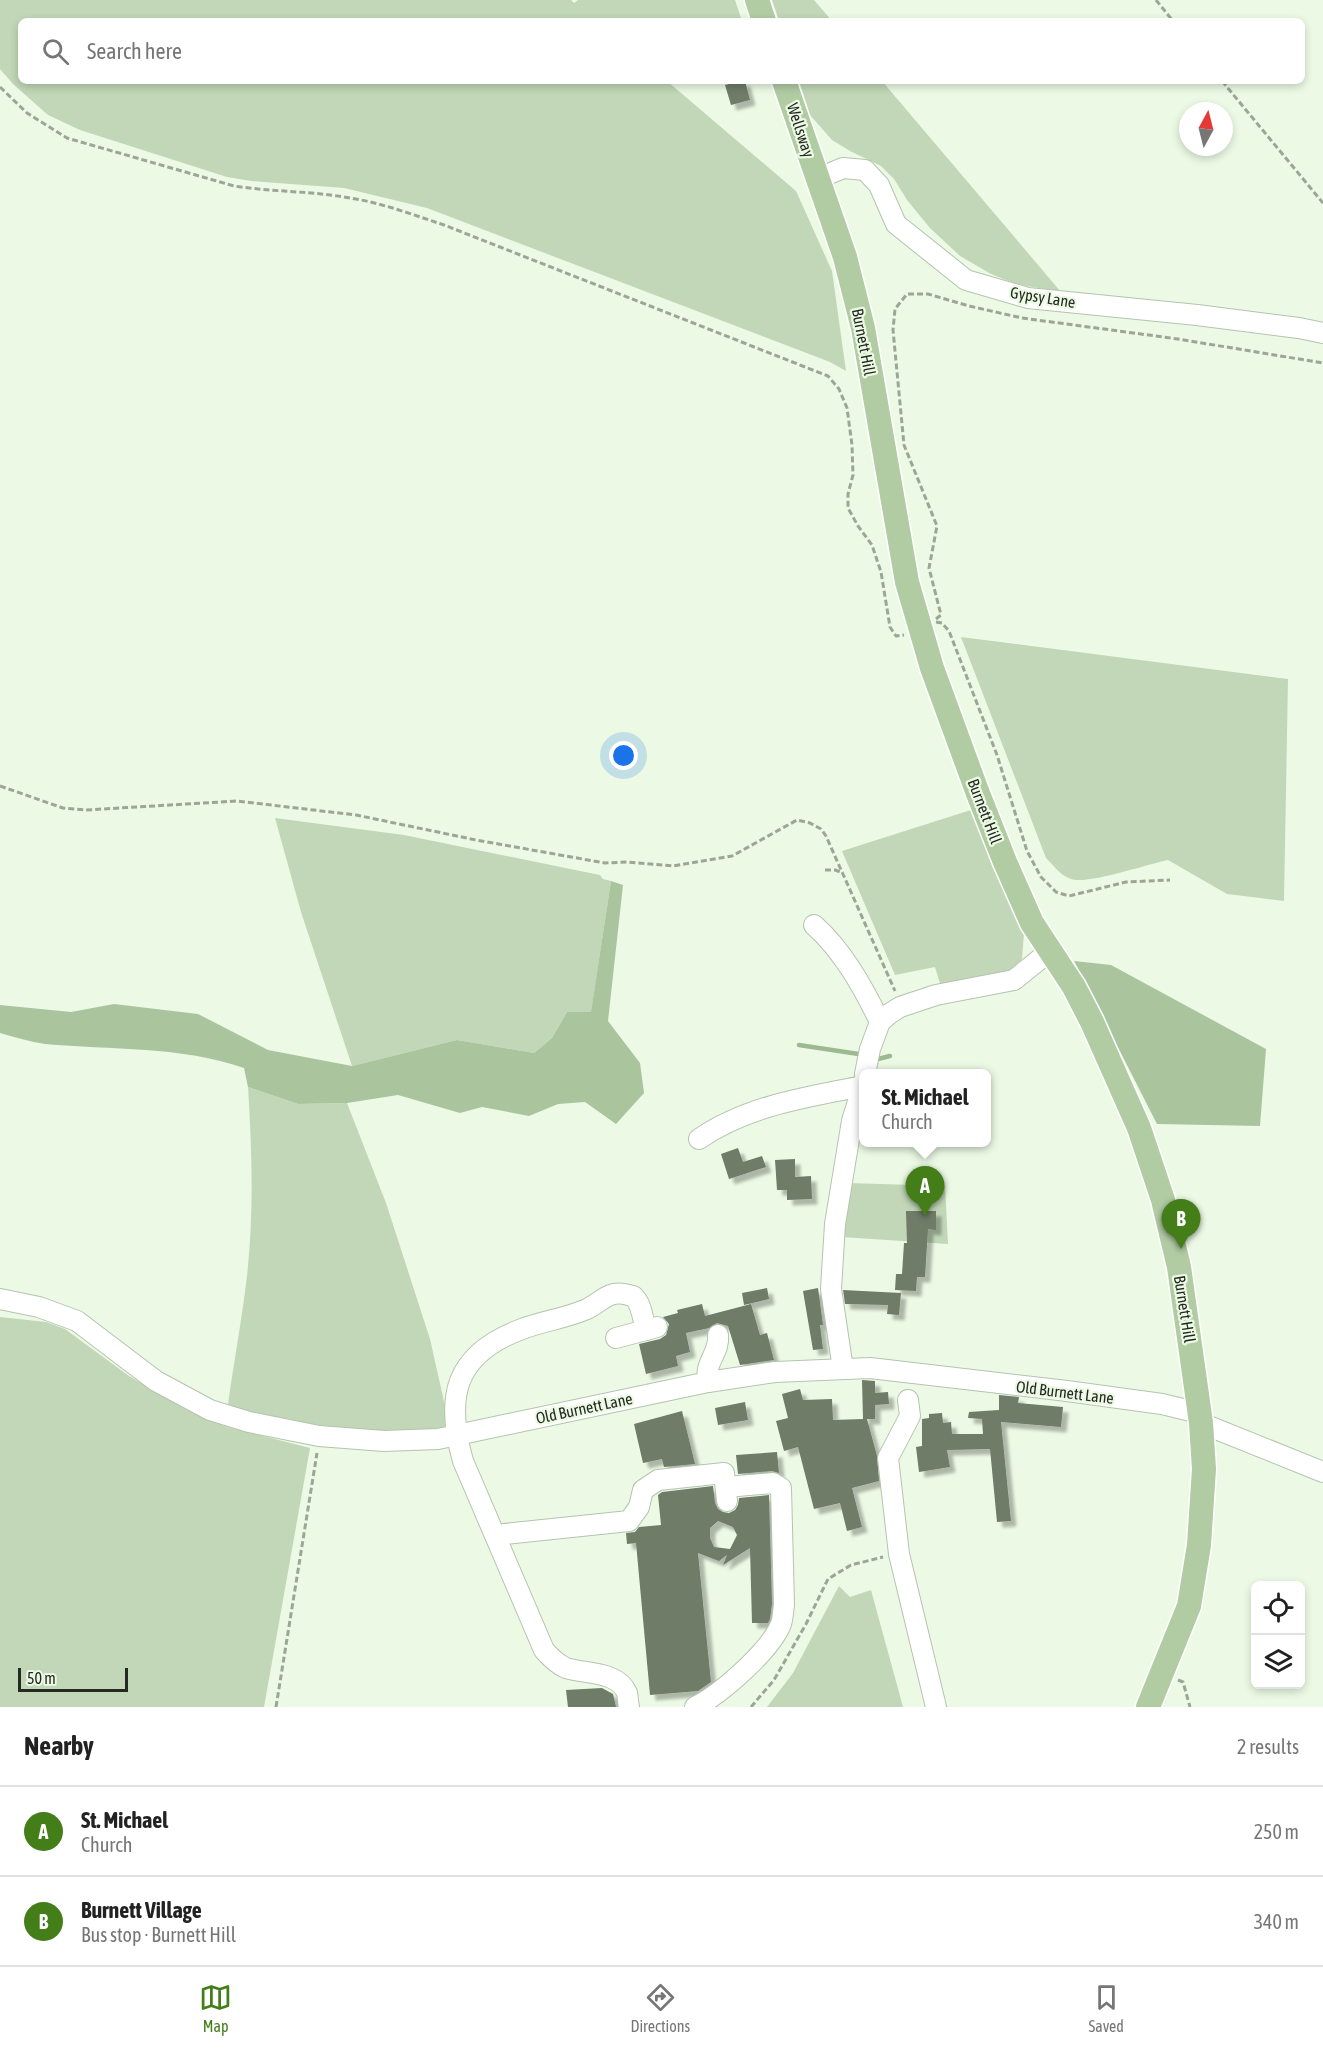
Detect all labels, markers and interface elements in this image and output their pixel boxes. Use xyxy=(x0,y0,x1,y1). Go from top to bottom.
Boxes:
search box xyxy=(18,18,1305,84)
icon: search xyxy=(39,35,72,68)
text: Search here xyxy=(87,38,182,64)
street label: Wellsway xyxy=(783,101,818,160)
north arrow xyxy=(1179,102,1233,156)
street label: Gypsy Lane xyxy=(1009,283,1077,312)
street label: Burnett Hill xyxy=(849,307,879,378)
your location xyxy=(609,741,638,770)
street label: Burnett Hill xyxy=(964,776,1006,847)
popup xyxy=(859,1069,991,1147)
text: St. Michael xyxy=(881,1084,969,1110)
text: Church xyxy=(881,1110,933,1133)
pin: A xyxy=(906,1166,944,1216)
pin: B xyxy=(1162,1200,1200,1249)
street label: Burnett Hill xyxy=(1171,1274,1199,1345)
street label: Old Burnett Lane xyxy=(1015,1377,1115,1407)
street label: Old Burnett Lane xyxy=(534,1389,634,1427)
map controls xyxy=(1251,1581,1305,1689)
button: locate xyxy=(1251,1581,1305,1635)
button: layers xyxy=(1251,1635,1305,1689)
scale bar xyxy=(18,1665,128,1692)
text: 50 m xyxy=(27,1669,56,1687)
text: Nearby xyxy=(24,1731,94,1761)
text: 2 results xyxy=(1237,1735,1299,1758)
text: St. Michael xyxy=(81,1807,168,1833)
text: A xyxy=(39,1820,48,1843)
text: 250 m xyxy=(1254,1820,1299,1843)
text: Church xyxy=(81,1833,132,1856)
text: Burnett Village xyxy=(81,1897,202,1923)
text: B xyxy=(39,1910,48,1933)
text: 340 m xyxy=(1254,1910,1299,1933)
text: Bus stop · Burnett Hill xyxy=(81,1923,236,1946)
tab: Map xyxy=(199,1981,232,2035)
tab: Directions xyxy=(630,1981,690,2035)
tab: Saved xyxy=(1088,1981,1124,2035)

